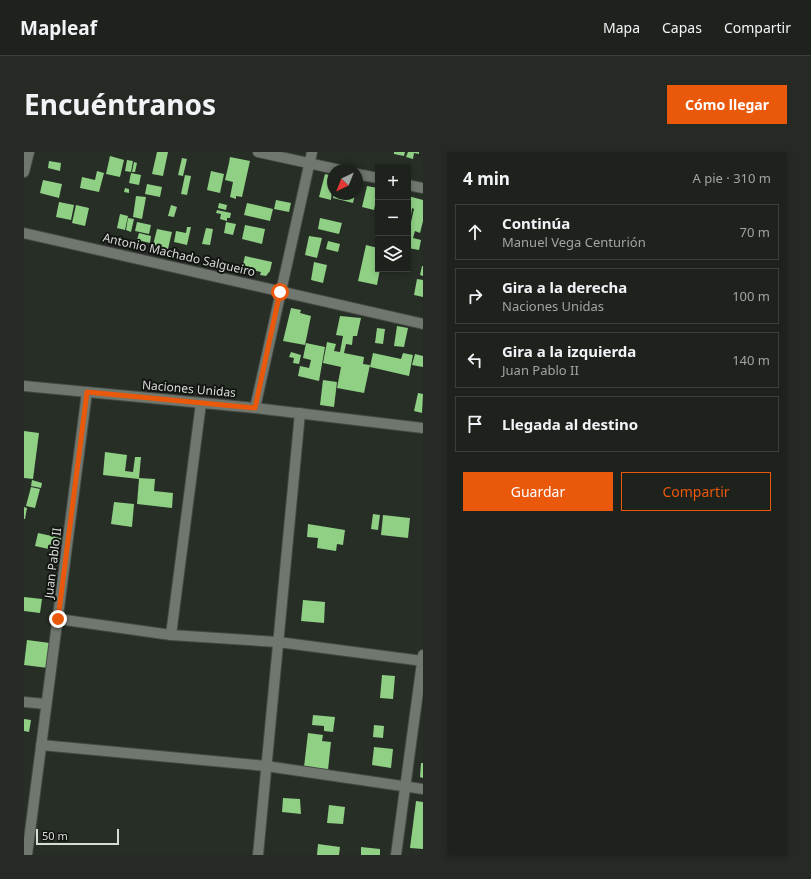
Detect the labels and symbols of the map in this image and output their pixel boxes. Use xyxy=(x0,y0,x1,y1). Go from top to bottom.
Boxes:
north arrow xyxy=(327,164,363,200)
street label: Antonio Machado Salgueiro xyxy=(101,229,257,280)
route start xyxy=(271,283,289,301)
street label: Naciones Unidas xyxy=(141,376,237,401)
street label: Juan Pablo II xyxy=(40,527,65,600)
route end xyxy=(49,610,67,628)
scale bar xyxy=(36,827,119,846)

